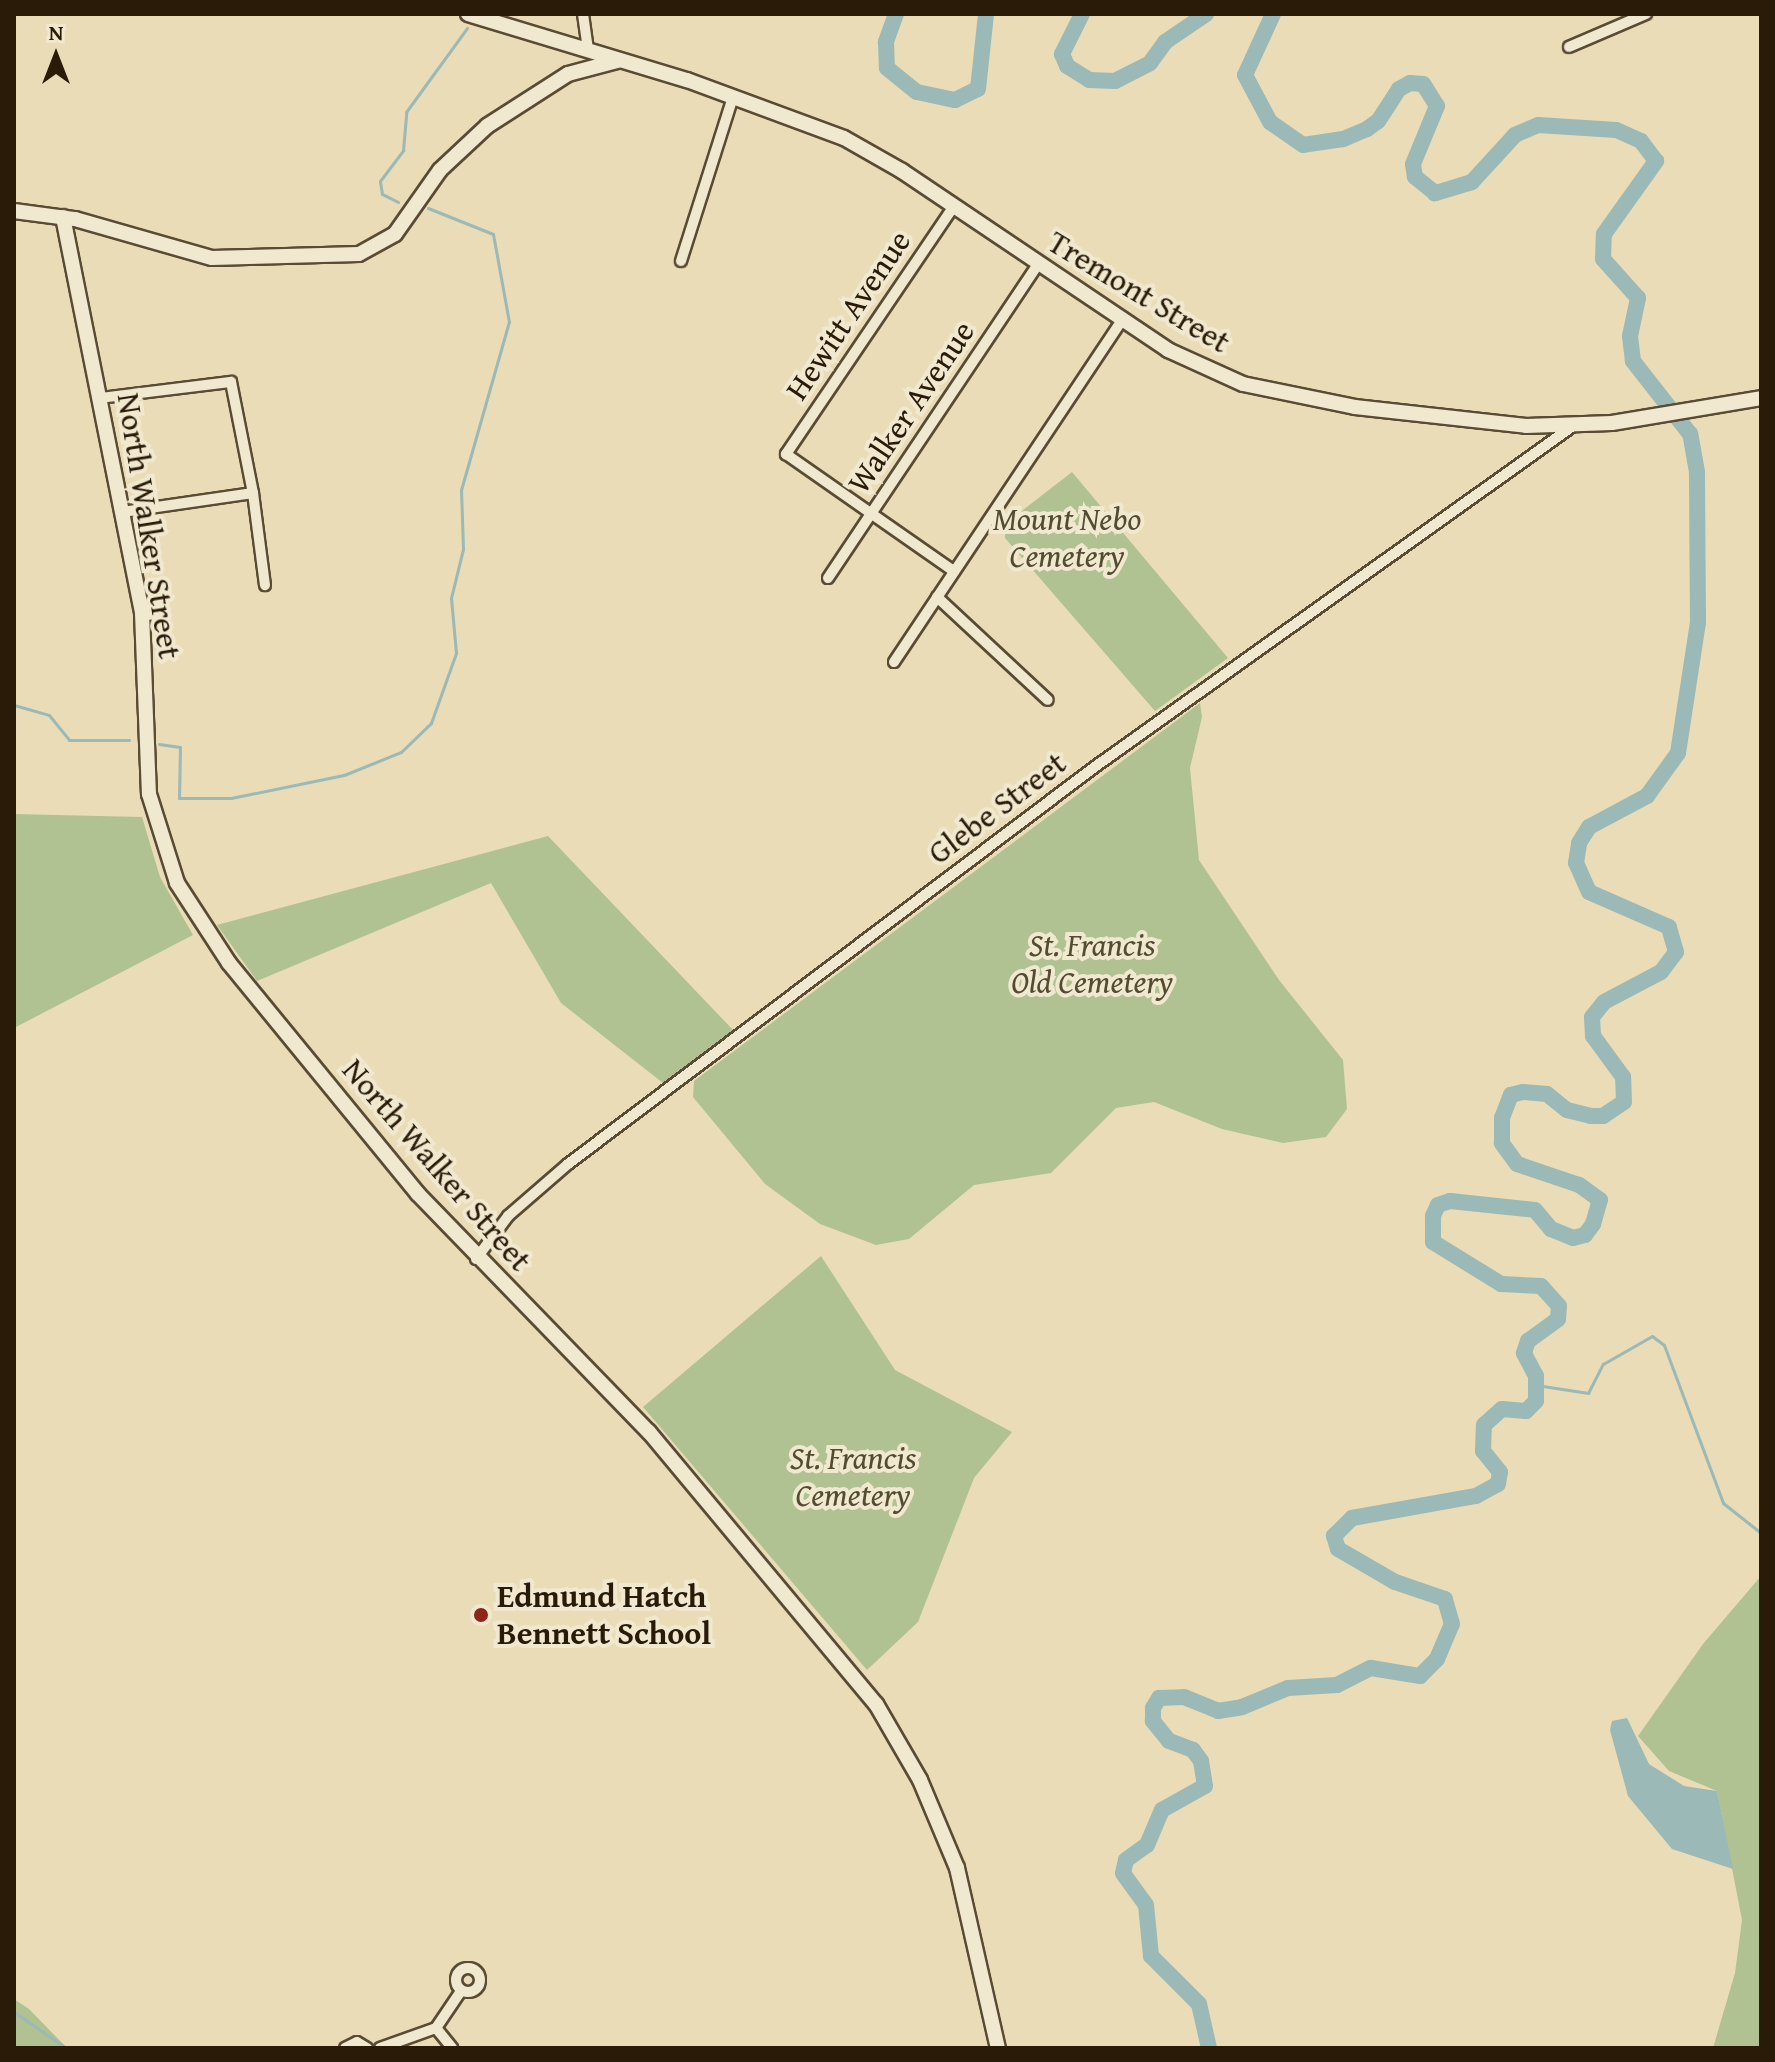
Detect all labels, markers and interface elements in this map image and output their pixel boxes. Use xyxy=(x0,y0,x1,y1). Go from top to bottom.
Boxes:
north arrow xyxy=(16,16,96,96)
text: N xyxy=(49,16,63,48)
street label: Hewitt Avenue xyxy=(777,223,919,407)
street label: Tremont Street xyxy=(1041,223,1237,361)
street label: Walker Avenue xyxy=(839,314,983,500)
street label: North Walker Street xyxy=(109,390,189,662)
park label: Mount Nebo Cemetery xyxy=(993,501,1141,576)
street label: Glebe Street xyxy=(921,744,1073,872)
park label: St. Francis Old Cemetery xyxy=(1011,927,1173,1002)
street label: North Walker Street xyxy=(334,1051,540,1279)
park label: St. Francis Cemetery xyxy=(790,1440,916,1515)
place label: Edmund Hatch Bennett School xyxy=(497,1578,711,1653)
marker: Edmund Hatch Bennett School xyxy=(472,1606,490,1624)

